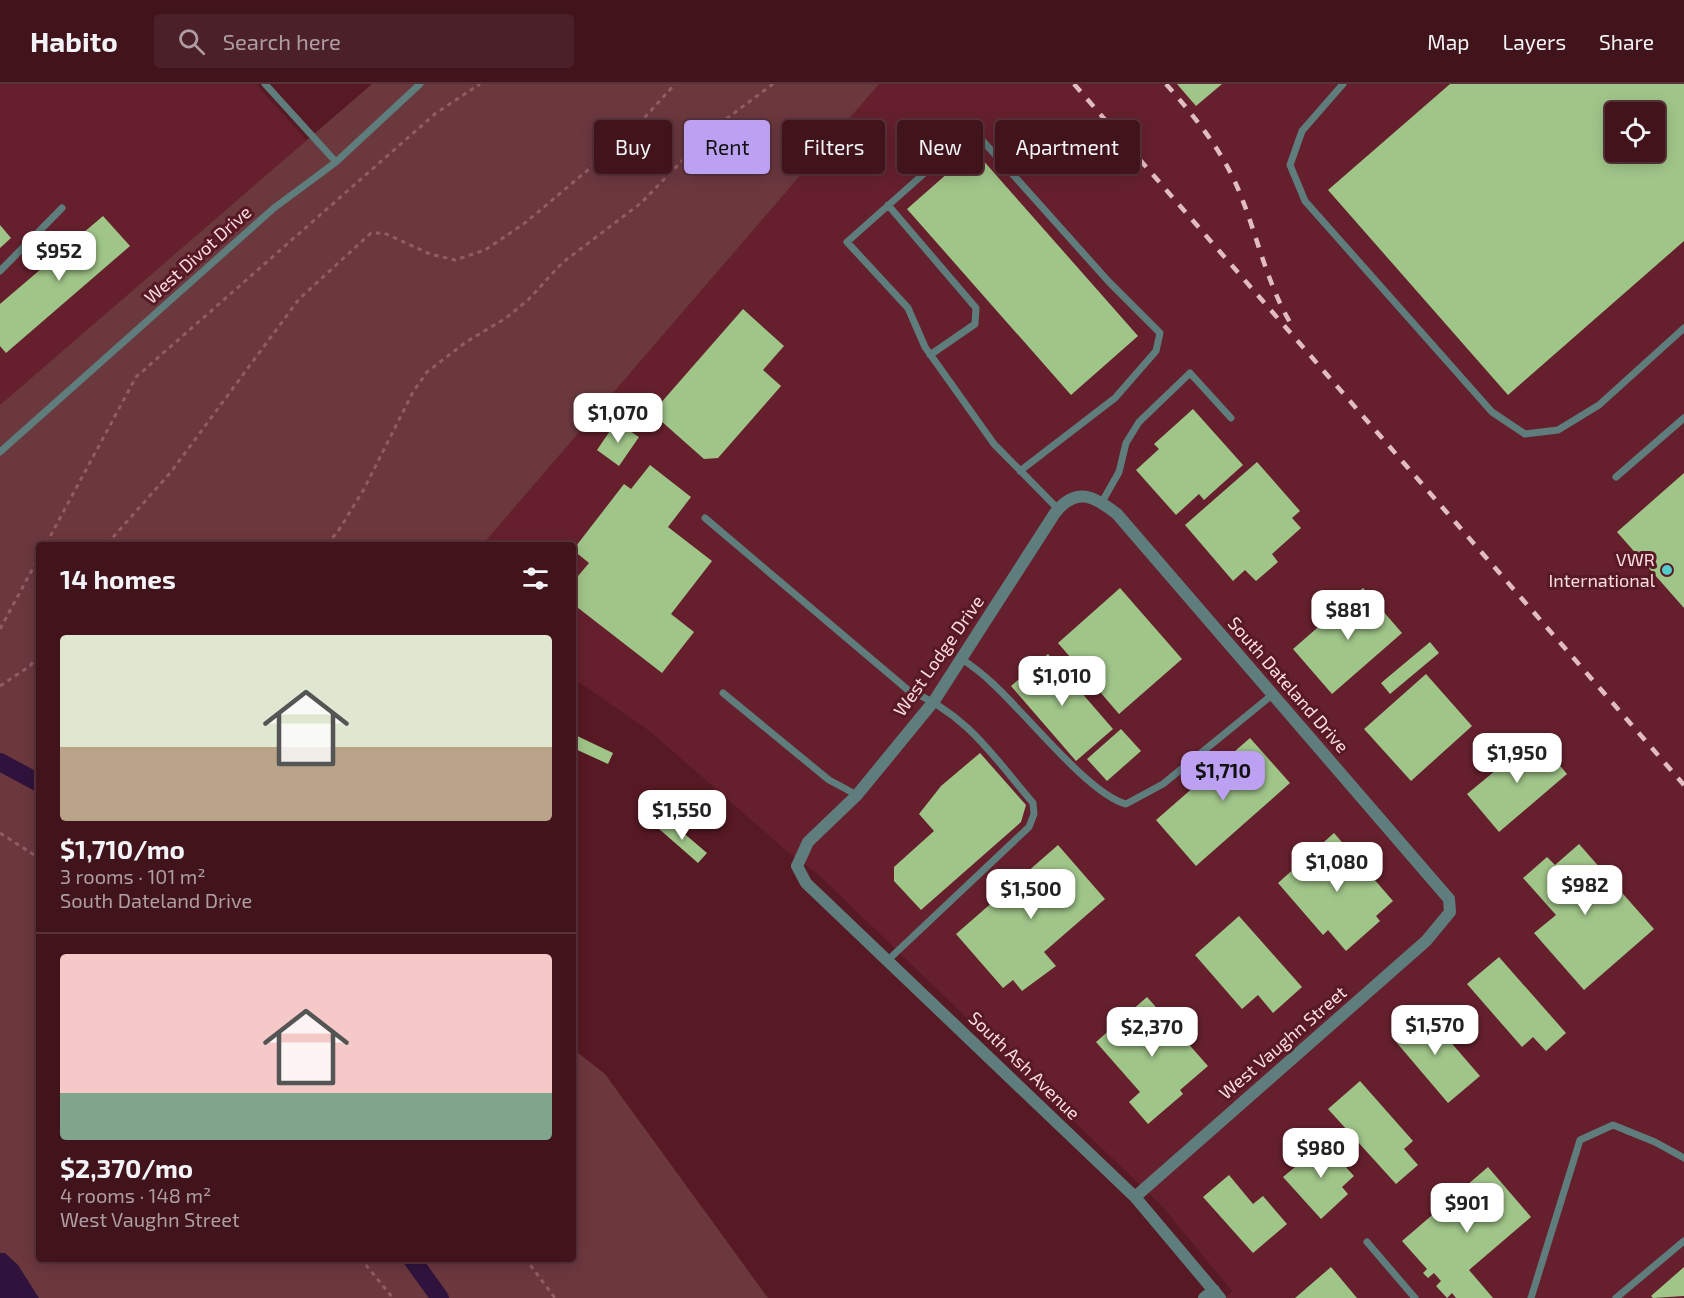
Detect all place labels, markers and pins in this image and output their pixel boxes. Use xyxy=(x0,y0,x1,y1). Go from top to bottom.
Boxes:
pin: $952 xyxy=(23,231,95,282)
pin: $1,070 xyxy=(569,393,667,444)
place label: VWR International xyxy=(1549,548,1656,591)
marker: VWR International xyxy=(1660,563,1674,577)
pin: $881 xyxy=(1312,590,1384,641)
pin: $1,010 xyxy=(1013,656,1111,707)
pin: $1,950 xyxy=(1468,733,1566,784)
pin: $1,710 xyxy=(1174,751,1272,802)
pin: $1,550 xyxy=(633,790,731,841)
pin: $1,080 xyxy=(1288,842,1386,893)
pin: $982 xyxy=(1549,865,1621,916)
pin: $1,500 xyxy=(982,869,1080,920)
pin: $1,570 xyxy=(1386,1005,1484,1056)
pin: $2,370 xyxy=(1103,1007,1201,1058)
pin: $980 xyxy=(1285,1128,1357,1179)
pin: $901 xyxy=(1431,1183,1503,1234)

